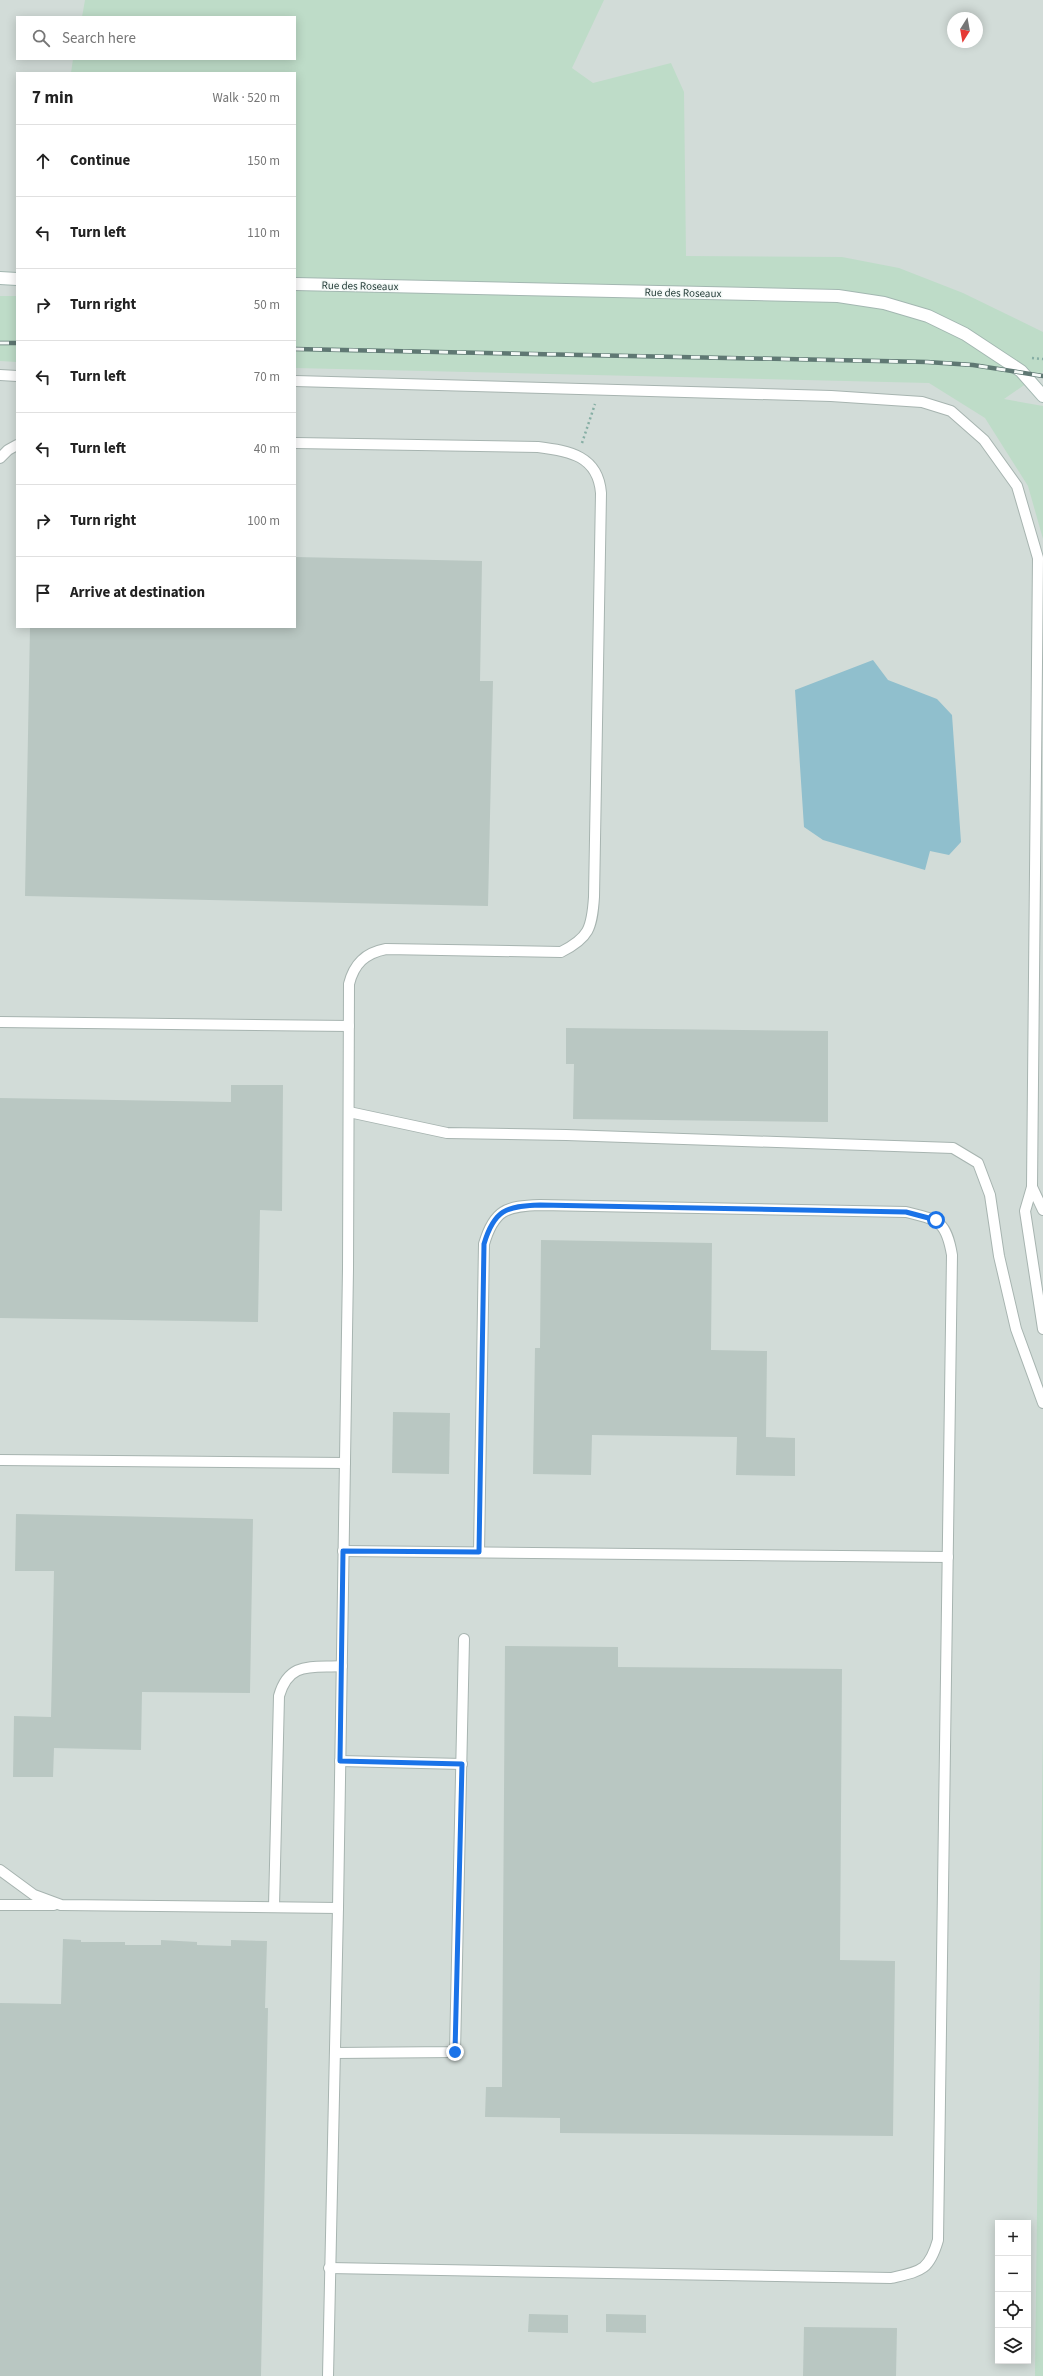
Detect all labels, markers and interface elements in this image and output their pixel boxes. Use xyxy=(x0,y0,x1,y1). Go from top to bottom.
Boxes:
north arrow xyxy=(947,12,983,48)
search box xyxy=(16,16,296,60)
icon: search xyxy=(30,27,52,49)
text: Search here xyxy=(62,28,136,49)
text: 7 min xyxy=(32,86,73,110)
text: Walk · 520 m xyxy=(212,89,280,107)
icon: ahead xyxy=(32,150,54,172)
text: Continue xyxy=(70,150,130,171)
text: 150 m xyxy=(247,152,280,170)
icon: left xyxy=(32,222,54,244)
text: Turn left xyxy=(70,222,126,243)
text: 110 m xyxy=(247,224,280,242)
street label: Rue des Roseaux xyxy=(322,278,399,294)
street label: Rue des Roseaux xyxy=(645,285,722,301)
icon: right xyxy=(32,294,54,316)
text: Turn right xyxy=(70,294,136,315)
text: 50 m xyxy=(254,296,280,314)
icon: left xyxy=(32,366,54,388)
text: Turn left xyxy=(70,366,126,387)
text: 70 m xyxy=(254,368,280,386)
icon: left xyxy=(32,438,54,460)
text: Turn left xyxy=(70,438,126,459)
text: 40 m xyxy=(254,440,280,458)
icon: right xyxy=(32,510,54,532)
text: Turn right xyxy=(70,510,136,531)
text: 100 m xyxy=(247,512,280,530)
icon: arrive xyxy=(32,582,54,604)
text: Arrive at destination xyxy=(70,582,205,603)
route start xyxy=(927,1211,945,1229)
route end xyxy=(446,2043,464,2061)
map controls xyxy=(995,2220,1031,2364)
button: + xyxy=(995,2220,1031,2256)
button: − xyxy=(995,2256,1031,2292)
button: locate xyxy=(995,2292,1031,2328)
button: layers xyxy=(995,2328,1031,2364)

